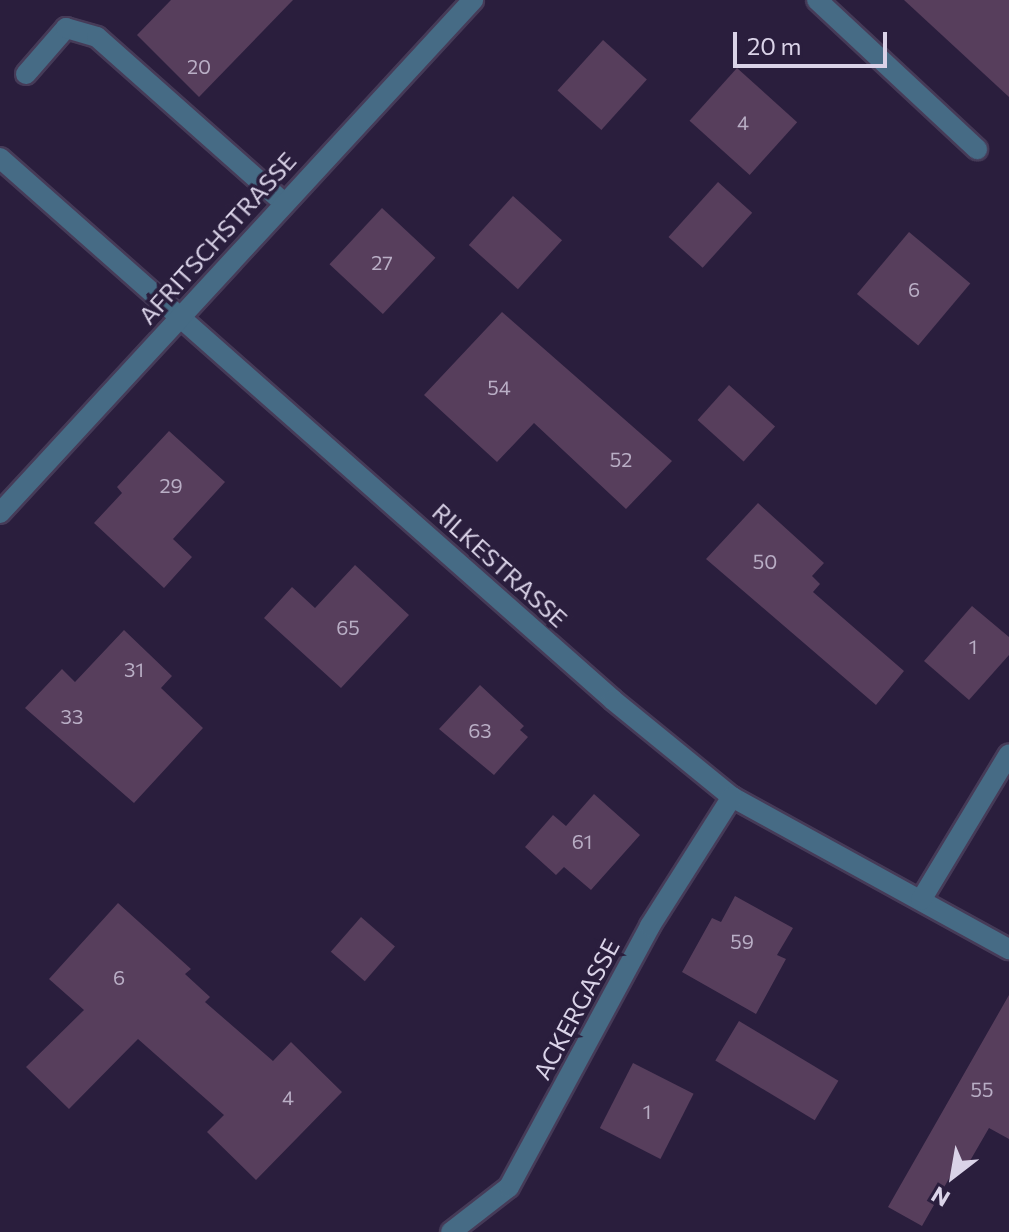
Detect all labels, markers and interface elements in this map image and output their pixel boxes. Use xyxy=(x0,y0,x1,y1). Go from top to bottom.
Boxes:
scale bar xyxy=(737,16,891,66)
text: 20 m xyxy=(747,31,801,60)
house number: 20 xyxy=(187,54,211,78)
house number: 4 xyxy=(737,110,749,134)
street label: AFRITSCHSTRASSE xyxy=(132,146,302,330)
house number: 27 xyxy=(371,250,393,274)
house number: 6 xyxy=(908,277,920,301)
house number: 54 xyxy=(487,375,511,399)
house number: 52 xyxy=(610,447,632,471)
house number: 29 xyxy=(159,473,183,497)
street label: RILKESTRASSE xyxy=(427,497,573,633)
house number: 50 xyxy=(753,549,777,573)
house number: 65 xyxy=(336,615,360,639)
house number: 1 xyxy=(969,634,977,658)
house number: 31 xyxy=(124,657,144,681)
house number: 33 xyxy=(61,704,83,728)
house number: 63 xyxy=(468,718,492,742)
house number: 61 xyxy=(572,829,592,853)
house number: 59 xyxy=(730,929,754,953)
street label: ACKERGASSE xyxy=(527,934,625,1084)
house number: 6 xyxy=(113,965,125,989)
house number: 55 xyxy=(971,1077,993,1101)
house number: 4 xyxy=(282,1085,294,1109)
house number: 1 xyxy=(643,1099,651,1123)
north arrow xyxy=(913,1136,993,1216)
text: N xyxy=(926,1181,954,1213)

